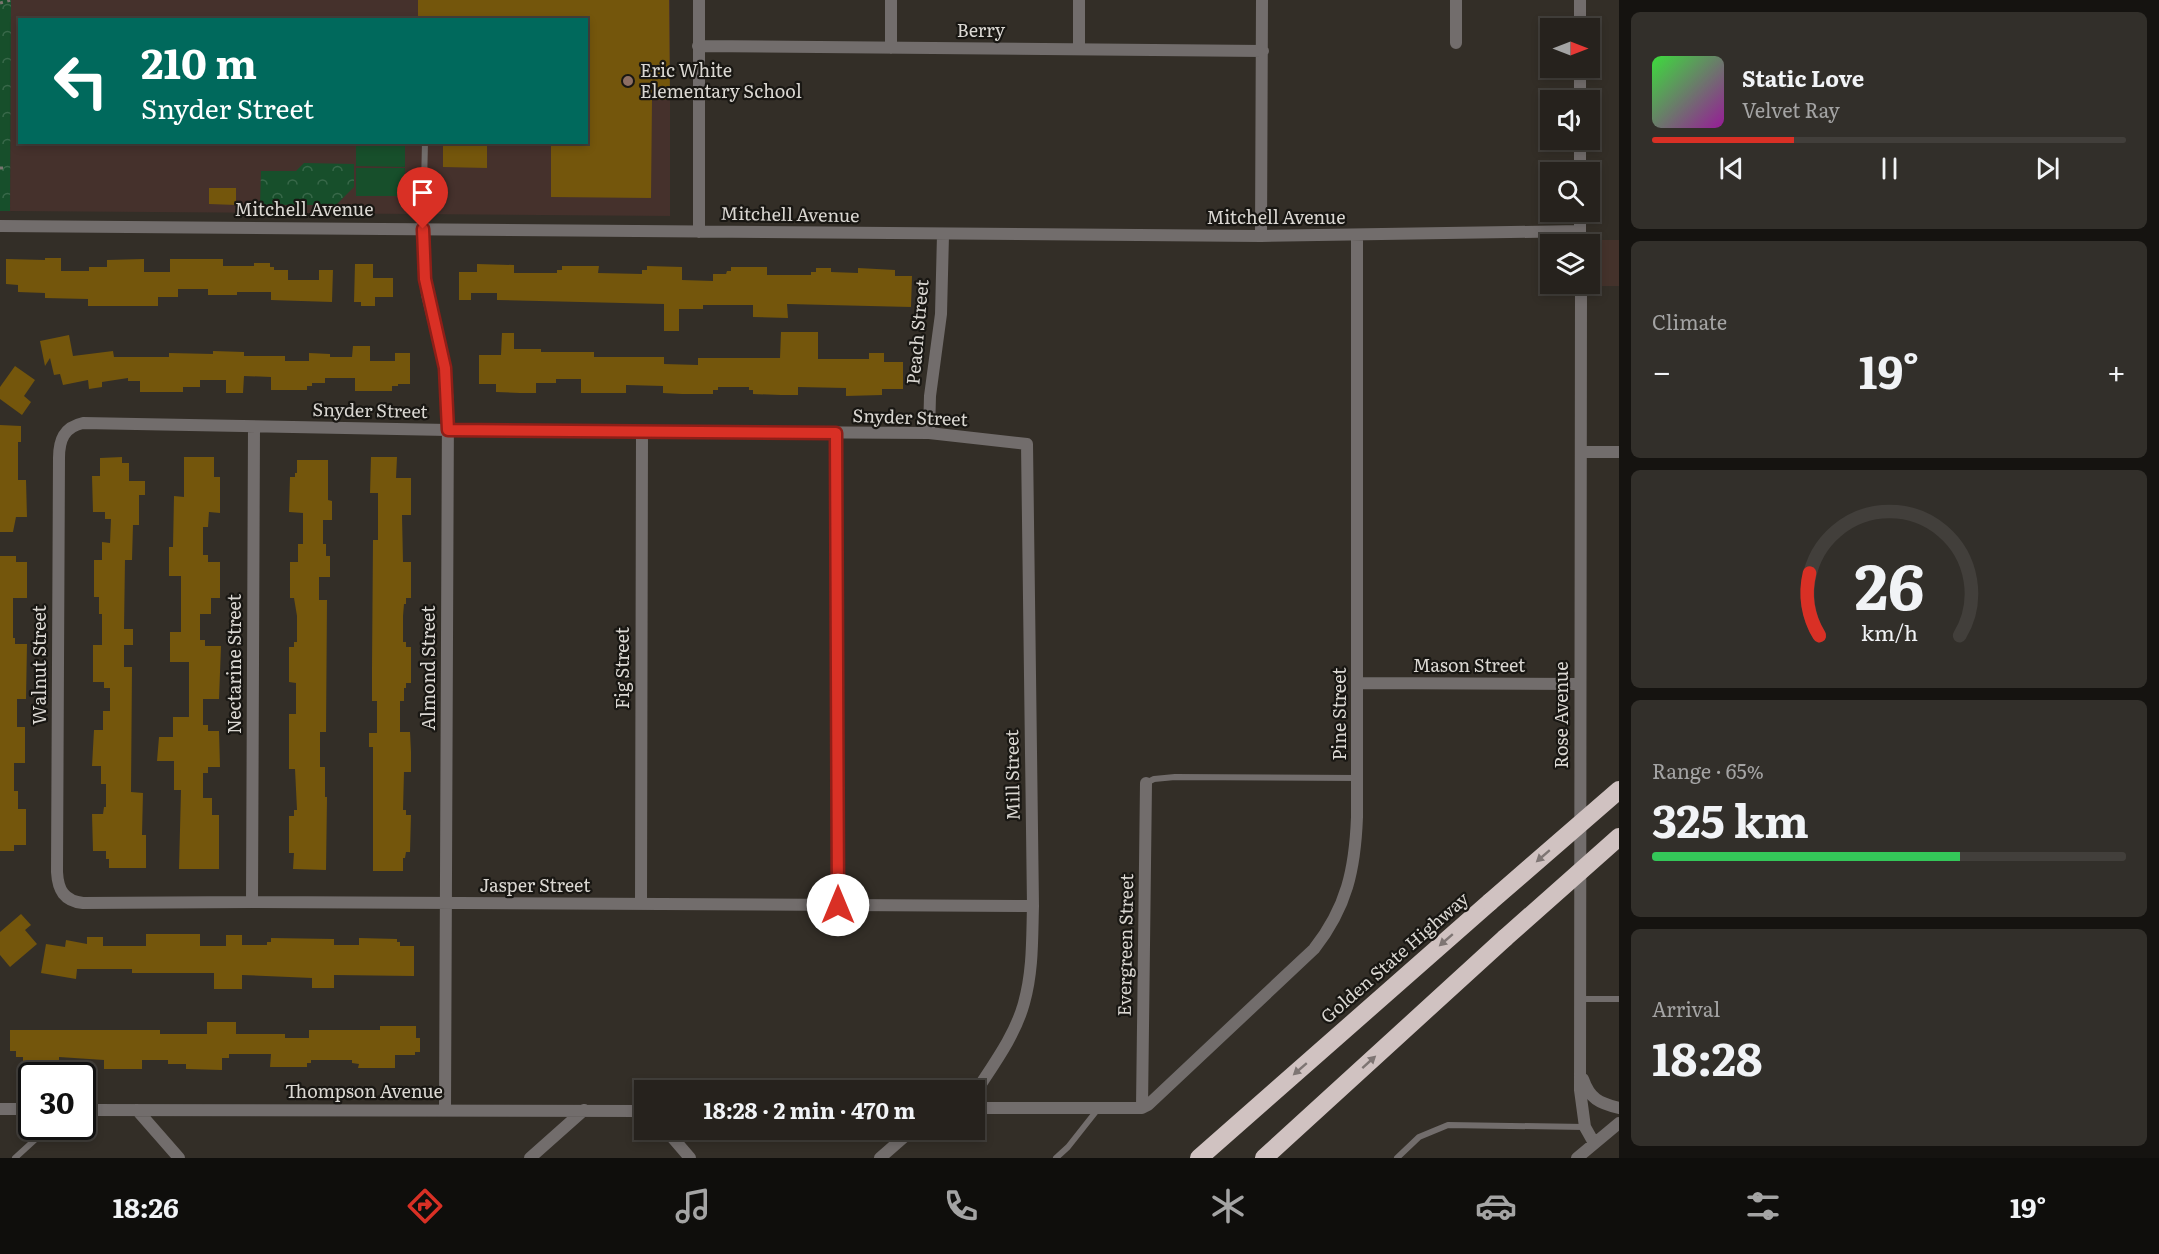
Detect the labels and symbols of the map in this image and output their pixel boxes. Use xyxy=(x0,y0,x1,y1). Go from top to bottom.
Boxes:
street label: Berry xyxy=(957,16,1006,43)
north arrow xyxy=(1540,18,1600,78)
place label: Eric White Elementary School xyxy=(640,56,802,104)
marker: Eric White Elementary School xyxy=(621,74,635,88)
pin xyxy=(397,167,448,229)
street label: Mitchell Avenue xyxy=(234,195,374,222)
street label: Mitchell Avenue xyxy=(720,199,860,228)
street label: Mitchell Avenue xyxy=(1206,203,1346,230)
street label: Peach Street xyxy=(898,277,935,386)
street label: Snyder Street xyxy=(312,395,429,424)
street label: Snyder Street xyxy=(852,401,969,432)
street label: Nectarine Street xyxy=(220,593,247,734)
street label: Walnut Street xyxy=(25,604,52,725)
street label: Almond Street xyxy=(414,605,441,730)
street label: Fig Street xyxy=(608,626,635,709)
street label: Mason Street xyxy=(1413,651,1526,678)
street label: Rose Avenue xyxy=(1547,661,1574,769)
street label: Pine Street xyxy=(1325,667,1352,761)
street label: Mill Street xyxy=(997,729,1026,821)
one-way arrow xyxy=(1536,849,1551,862)
street label: Jasper Street xyxy=(480,871,591,898)
position arrow xyxy=(806,873,870,937)
street label: Evergreen Street xyxy=(1110,873,1139,1017)
street label: Golden State Highway xyxy=(1314,884,1475,1029)
one-way arrow xyxy=(1439,933,1454,946)
one-way arrow xyxy=(1361,1056,1376,1069)
speed limit sign: 30 xyxy=(18,1062,96,1140)
one-way arrow xyxy=(1293,1062,1308,1075)
street label: Thompson Avenue xyxy=(285,1077,443,1104)

